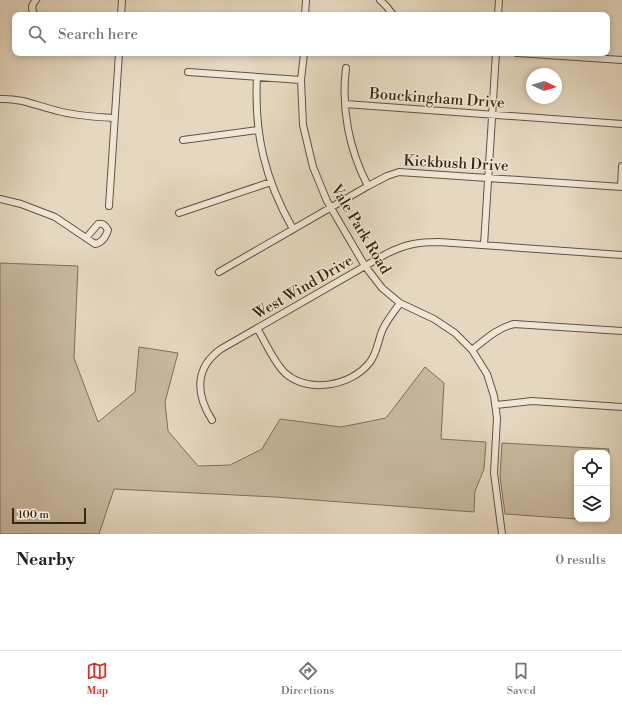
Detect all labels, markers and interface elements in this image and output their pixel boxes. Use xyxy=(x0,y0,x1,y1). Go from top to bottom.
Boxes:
search box xyxy=(12,12,610,56)
icon: search xyxy=(26,23,48,45)
text: Search here xyxy=(58,25,138,44)
north arrow xyxy=(526,68,562,104)
street label: Bouckingham Drive xyxy=(368,84,505,113)
street label: Kickbush Drive xyxy=(403,151,509,176)
street label: Vale Park Road xyxy=(326,180,395,278)
street label: West Wind Drive xyxy=(249,251,357,324)
map controls xyxy=(574,450,610,522)
button: locate xyxy=(574,450,610,486)
button: layers xyxy=(574,486,610,522)
scale bar xyxy=(12,506,86,525)
text: 100 m xyxy=(18,508,49,522)
text: Nearby xyxy=(16,549,75,571)
text: 0 results xyxy=(555,552,606,568)
tab: Map xyxy=(86,660,108,698)
tab: Directions xyxy=(281,660,334,698)
tab: Saved xyxy=(507,660,536,698)

